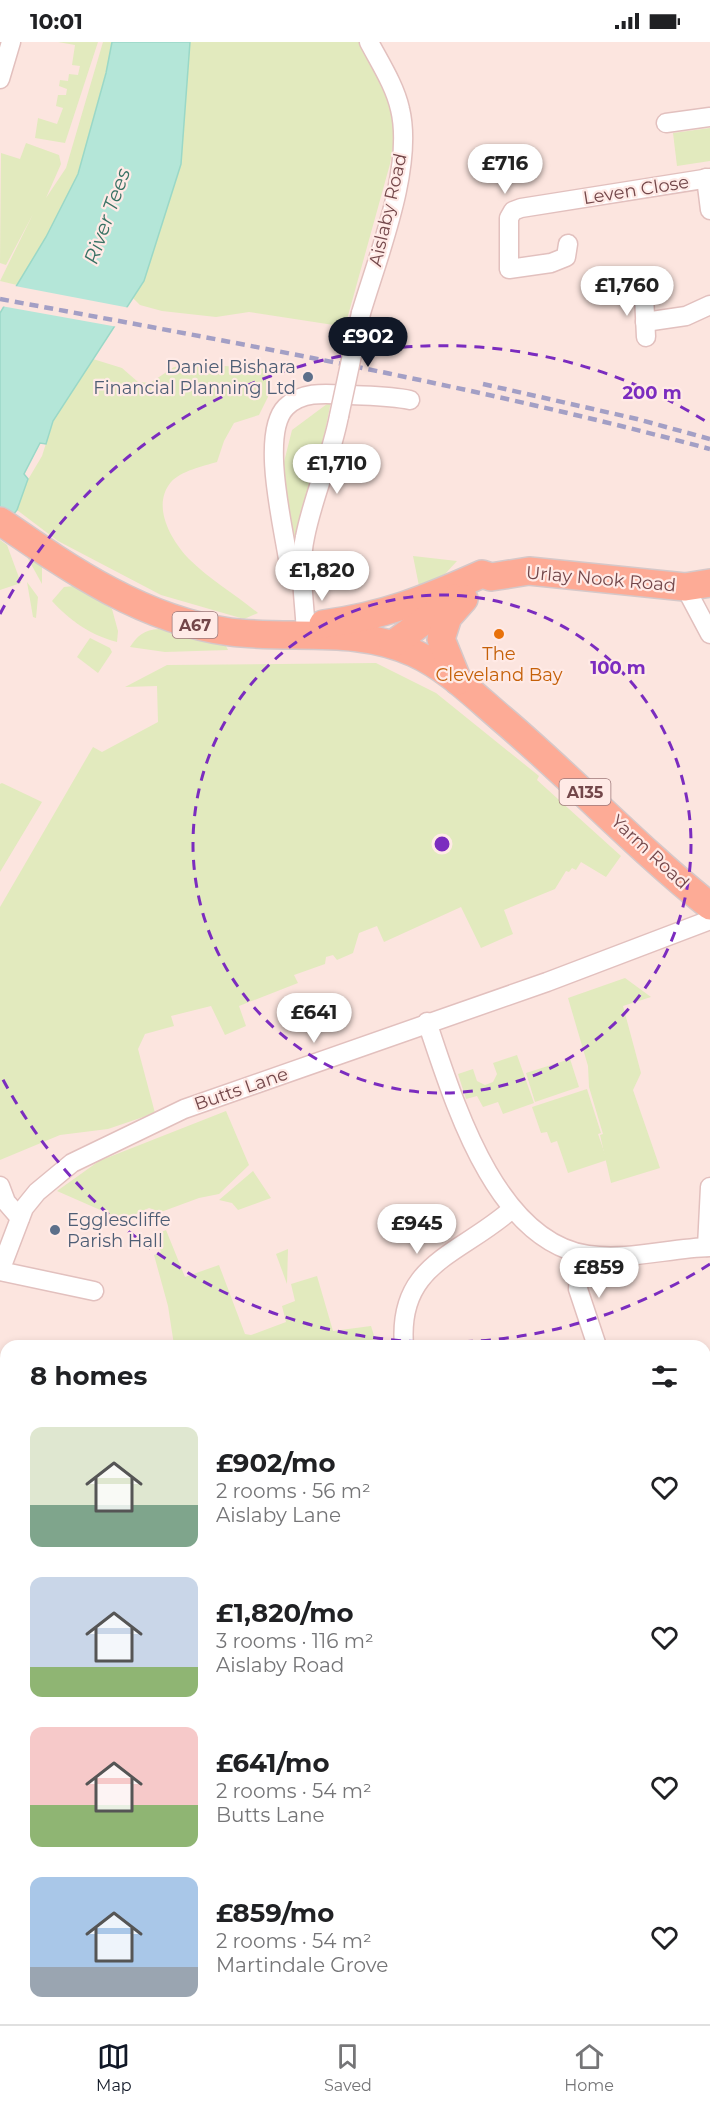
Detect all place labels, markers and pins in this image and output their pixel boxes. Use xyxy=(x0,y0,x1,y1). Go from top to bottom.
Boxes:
pin: £716 xyxy=(469,144,541,195)
pin: £1,760 xyxy=(578,266,676,317)
pin: £902 xyxy=(332,317,404,368)
place label: Daniel Bishara Financial Planning Ltd xyxy=(93,356,296,399)
marker: Daniel Bishara Financial Planning Ltd xyxy=(301,370,315,384)
pin: £1,710 xyxy=(288,444,386,495)
pin: £1,820 xyxy=(273,551,371,602)
marker: The Cleveland Bay xyxy=(492,627,506,641)
place label: The Cleveland Bay xyxy=(436,643,563,686)
centre of rings xyxy=(432,834,452,854)
pin: £641 xyxy=(278,993,350,1044)
pin: £945 xyxy=(381,1204,453,1255)
place label: Egglescliffe Parish Hall xyxy=(67,1209,171,1252)
marker: Egglescliffe Parish Hall xyxy=(48,1223,62,1237)
pin: £859 xyxy=(563,1248,635,1299)

